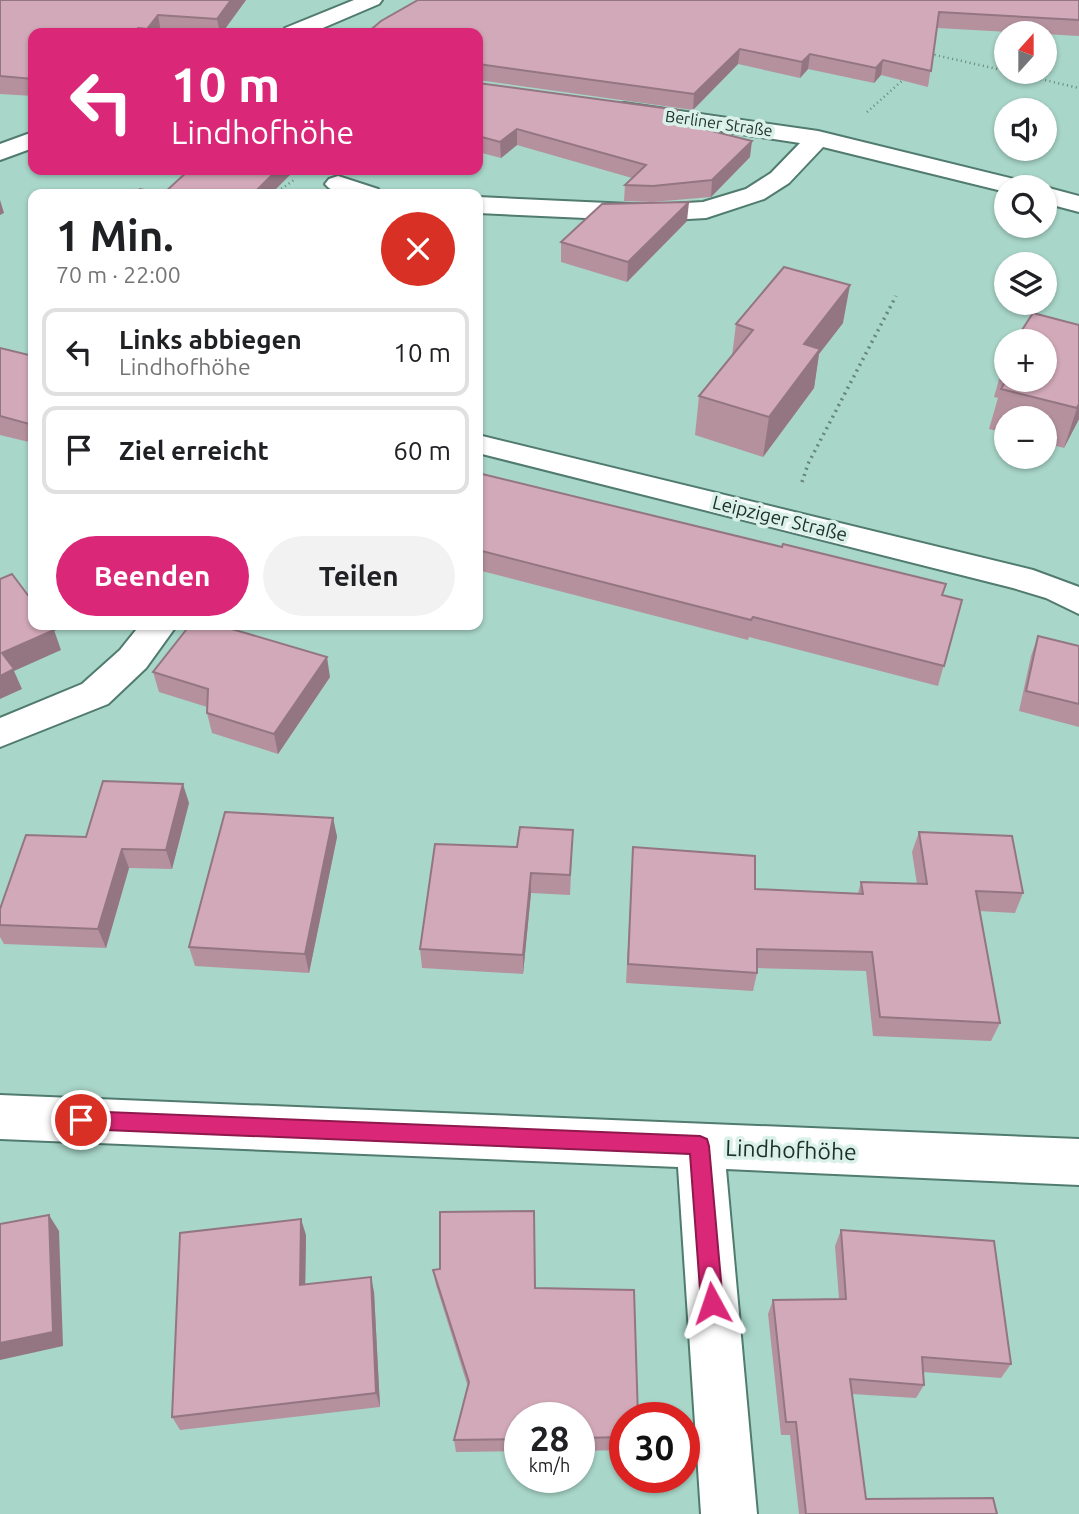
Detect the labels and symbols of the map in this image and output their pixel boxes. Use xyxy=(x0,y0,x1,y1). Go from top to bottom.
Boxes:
north arrow xyxy=(994,21,1057,84)
street label: Berliner Straße xyxy=(664,107,774,139)
street label: Leipziger Straße xyxy=(710,491,850,545)
pin xyxy=(51,1090,111,1150)
street label: Lindhofhöhe xyxy=(725,1135,857,1164)
position arrow xyxy=(675,1266,749,1340)
speed limit sign: 30 xyxy=(609,1402,700,1493)

